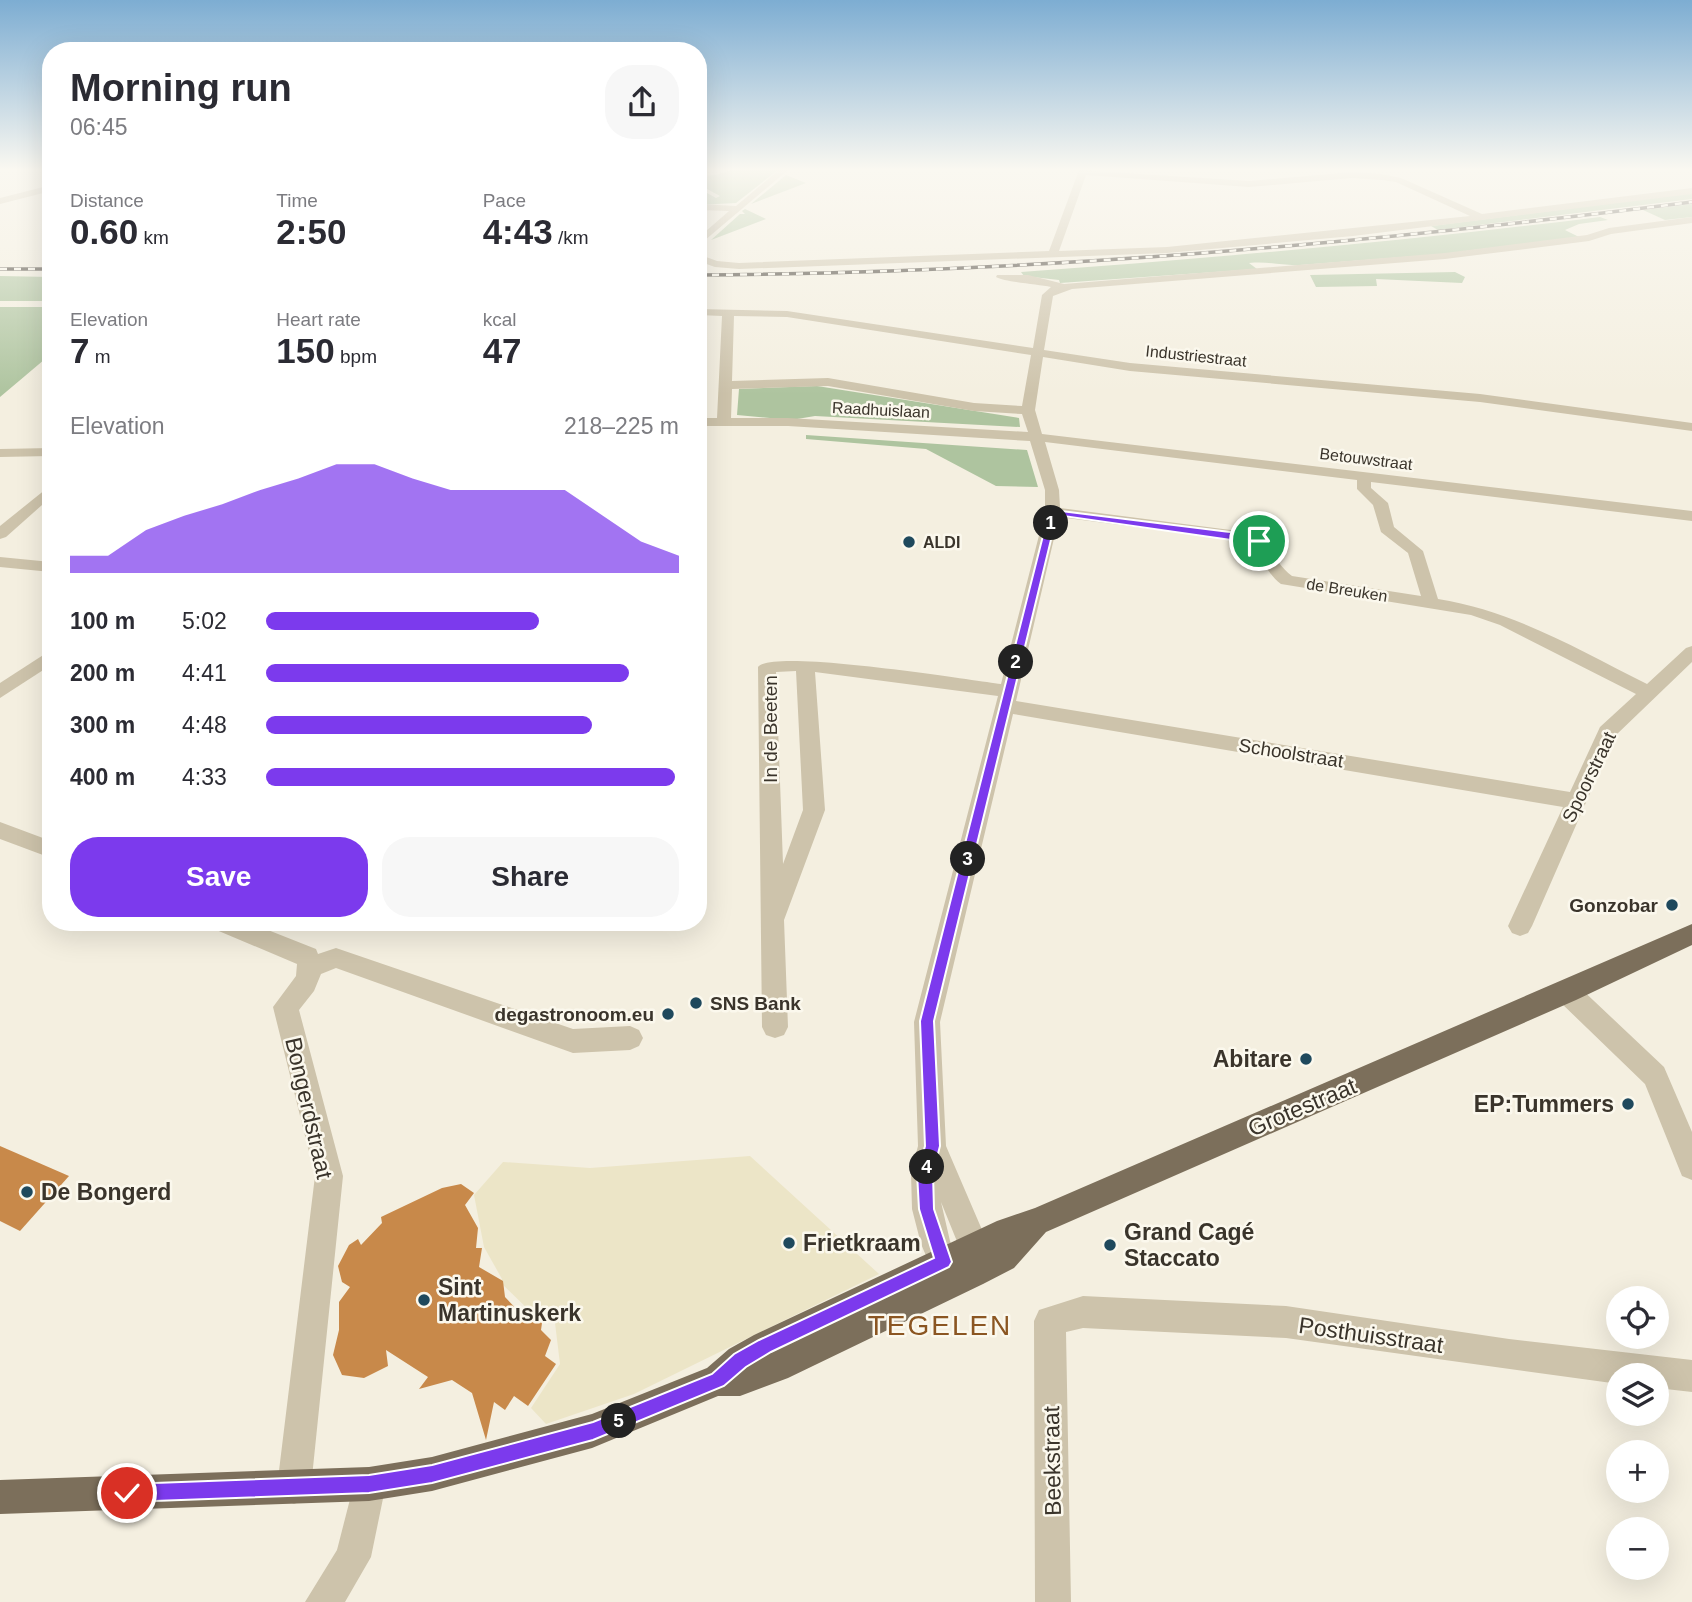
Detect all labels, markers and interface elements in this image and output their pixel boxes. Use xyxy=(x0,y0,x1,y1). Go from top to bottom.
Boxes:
button: share xyxy=(605,65,679,139)
text: Morning run xyxy=(70,67,292,109)
text: 06:45 xyxy=(70,114,128,140)
text: Distance xyxy=(70,190,144,211)
text: Time xyxy=(276,190,318,211)
text: Pace xyxy=(483,190,526,211)
text: 0.60 xyxy=(70,212,138,251)
text: 2:50 xyxy=(276,212,346,251)
text: 4:43 xyxy=(483,212,553,251)
text: km xyxy=(138,227,169,248)
text: /km xyxy=(553,227,589,248)
text: Elevation xyxy=(70,309,148,330)
text: Heart rate xyxy=(276,309,361,330)
text: kcal xyxy=(483,309,516,330)
text: 7 xyxy=(70,331,89,370)
text: 150 xyxy=(276,331,335,370)
text: 47 xyxy=(483,331,522,370)
street label: Industriestraat xyxy=(1145,342,1248,370)
text: m xyxy=(89,346,111,367)
text: bpm xyxy=(335,346,377,367)
street label: Raadhuislaan xyxy=(832,399,930,421)
text: Elevation xyxy=(70,413,165,439)
text: 218–225 m xyxy=(564,413,679,439)
street label: Betouwstraat xyxy=(1319,445,1414,473)
pin: 1 xyxy=(1034,505,1068,540)
pin xyxy=(1229,511,1289,571)
text: 1 xyxy=(1045,512,1056,533)
icon: arrive xyxy=(1240,522,1278,560)
marker: ALDI xyxy=(901,534,917,550)
place label: ALDI xyxy=(923,534,960,551)
street label: de Breuken xyxy=(1305,575,1389,605)
text: 100 m xyxy=(70,608,135,634)
text: 5:02 xyxy=(182,608,227,634)
pin: 2 xyxy=(998,644,1034,680)
text: 2 xyxy=(1010,651,1021,672)
text: 200 m xyxy=(70,660,135,686)
text: 4:41 xyxy=(182,660,227,686)
street label: In de Beeten xyxy=(760,675,781,783)
text: 300 m xyxy=(70,712,135,738)
text: 4:48 xyxy=(182,712,227,738)
street label: Spoorstraat xyxy=(1558,728,1620,826)
street label: Schoolstraat xyxy=(1237,734,1346,772)
text: 400 m xyxy=(70,764,135,790)
text: 4:33 xyxy=(182,764,227,790)
button: Save xyxy=(70,837,368,917)
button: Share xyxy=(382,837,679,917)
pin: 3 xyxy=(950,842,986,876)
text: 3 xyxy=(962,848,973,869)
place label: Gonzobar xyxy=(1569,895,1659,916)
marker: Gonzobar xyxy=(1664,897,1680,913)
place label: SNS Bank xyxy=(710,993,801,1014)
marker: SNS Bank xyxy=(688,995,704,1011)
place label: degastronoom.eu xyxy=(495,1004,654,1025)
marker: degastronoom.eu xyxy=(660,1006,676,1022)
street label: Bongerdstraat xyxy=(280,1035,338,1182)
place label: Abitare xyxy=(1213,1046,1292,1072)
marker: Abitare xyxy=(1298,1051,1314,1067)
street label: Grotestraat xyxy=(1244,1072,1361,1141)
place label: EP:Tummers xyxy=(1474,1091,1614,1117)
marker: EP:Tummers xyxy=(1620,1096,1636,1112)
pin: 4 xyxy=(909,1150,944,1184)
text: 4 xyxy=(921,1156,932,1177)
place label: De Bongerd xyxy=(41,1179,171,1205)
marker: De Bongerd xyxy=(19,1184,35,1200)
place label: Grand Cagé Staccato xyxy=(1124,1219,1254,1271)
place label: Frietkraam xyxy=(803,1230,921,1256)
marker: Frietkraam xyxy=(781,1235,797,1251)
marker: Grand Cagé Staccato xyxy=(1102,1237,1118,1253)
place label: Sint Martinuskerk xyxy=(438,1274,581,1326)
map controls xyxy=(1606,1286,1669,1580)
button: locate xyxy=(1606,1286,1669,1349)
marker: Sint Martinuskerk xyxy=(416,1292,432,1308)
district label: TEGELEN xyxy=(868,1310,1012,1341)
street label: Posthuisstraat xyxy=(1297,1312,1446,1358)
button: layers xyxy=(1606,1363,1669,1426)
pin: 5 xyxy=(602,1404,636,1438)
street label: Beekstraat xyxy=(1038,1405,1066,1516)
text: 5 xyxy=(613,1410,624,1431)
button: + xyxy=(1606,1440,1669,1503)
pin xyxy=(97,1463,157,1523)
icon: check xyxy=(108,1474,146,1512)
button: − xyxy=(1606,1517,1669,1580)

